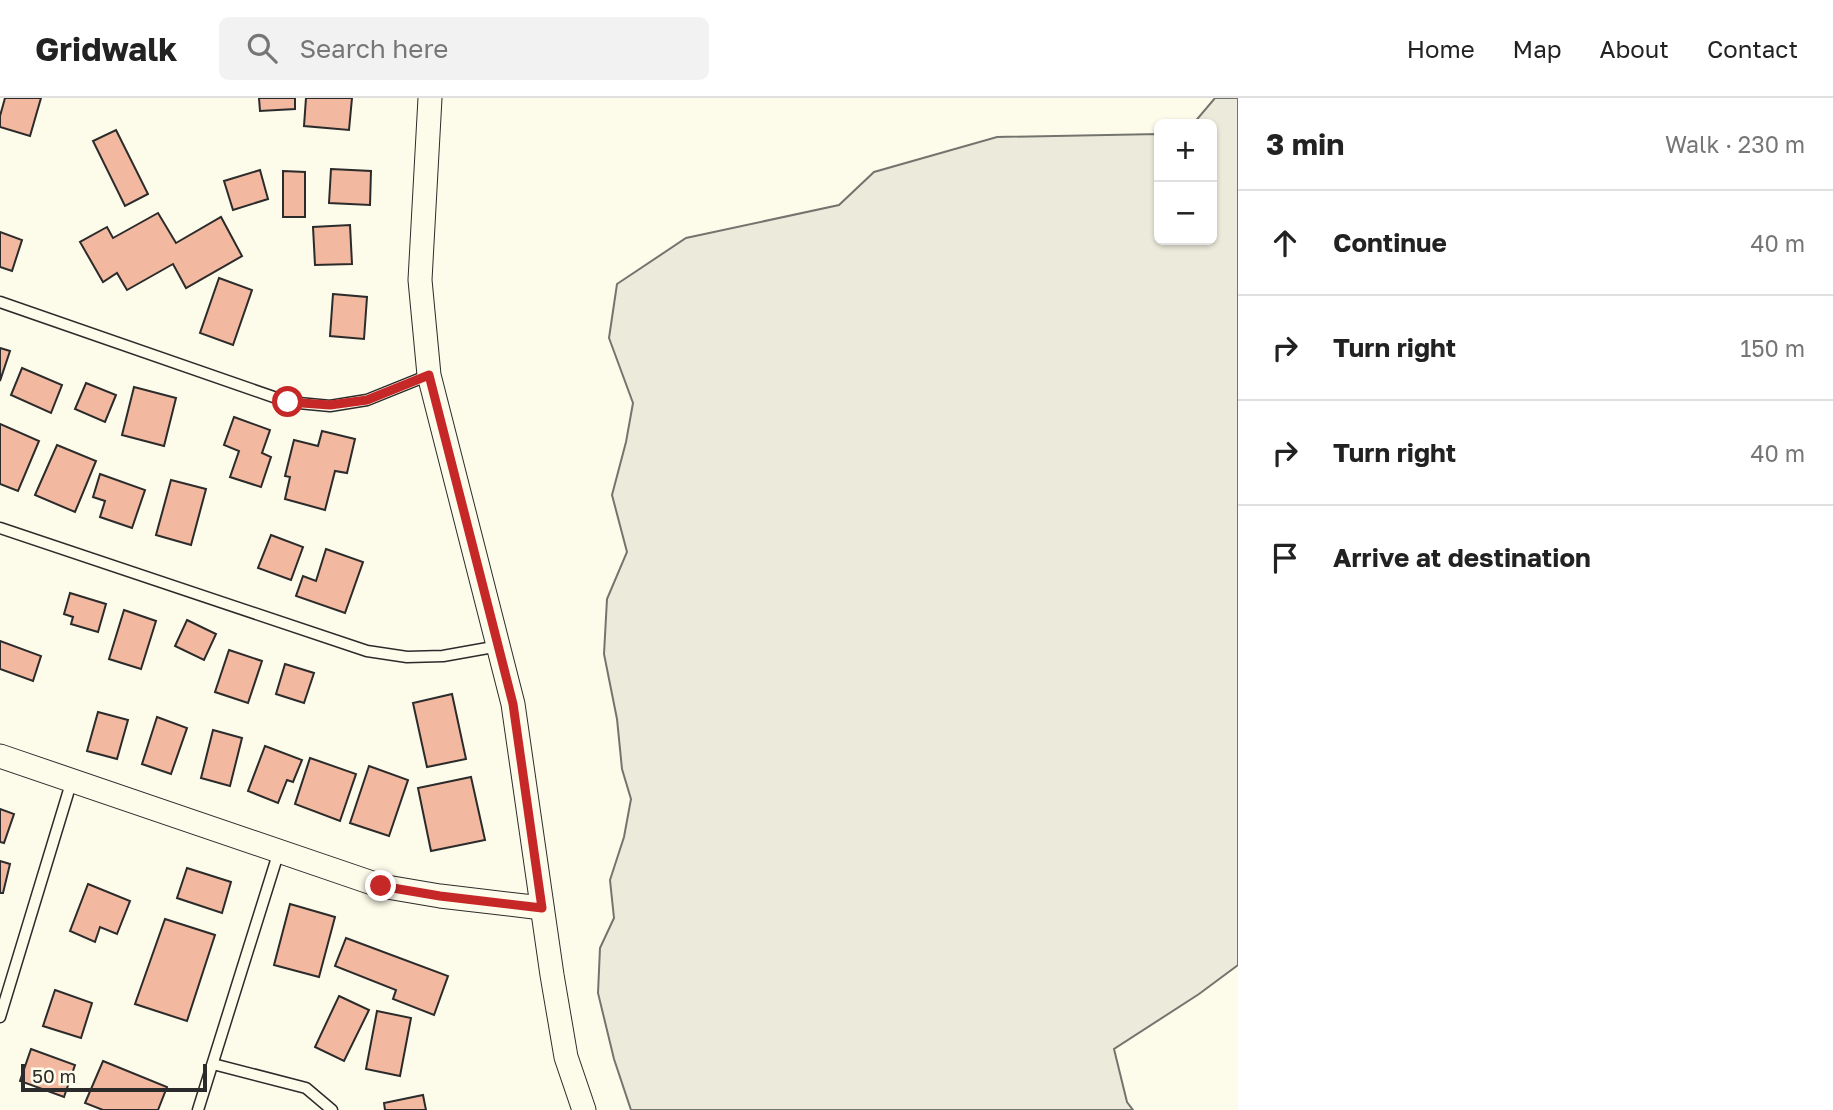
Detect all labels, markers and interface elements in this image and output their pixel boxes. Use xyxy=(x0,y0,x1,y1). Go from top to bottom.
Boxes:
search box xyxy=(219,17,709,80)
text: Gridwalk xyxy=(35,29,177,68)
icon: search xyxy=(243,29,281,67)
text: Search here xyxy=(299,33,448,64)
text: Home xyxy=(1407,34,1475,63)
text: Map xyxy=(1513,34,1562,63)
text: About xyxy=(1600,34,1669,63)
text: Contact xyxy=(1707,34,1798,63)
map controls xyxy=(1154,119,1217,245)
button: + xyxy=(1154,119,1217,182)
text: 3 min xyxy=(1266,126,1344,162)
text: Walk · 230 m xyxy=(1665,130,1805,158)
button: − xyxy=(1154,182,1217,245)
icon: ahead xyxy=(1266,224,1304,262)
text: Continue xyxy=(1333,227,1447,258)
text: 40 m xyxy=(1751,229,1805,257)
icon: right xyxy=(1266,329,1304,367)
text: Turn right xyxy=(1333,332,1456,363)
text: 150 m xyxy=(1740,334,1805,362)
route start xyxy=(272,386,303,417)
icon: right xyxy=(1266,434,1304,472)
text: Turn right xyxy=(1333,437,1456,468)
text: 40 m xyxy=(1751,439,1805,467)
icon: arrive xyxy=(1266,539,1304,577)
text: Arrive at destination xyxy=(1333,542,1591,573)
route end xyxy=(365,870,396,901)
scale bar xyxy=(21,1061,206,1093)
text: 50 m xyxy=(32,1064,76,1087)

